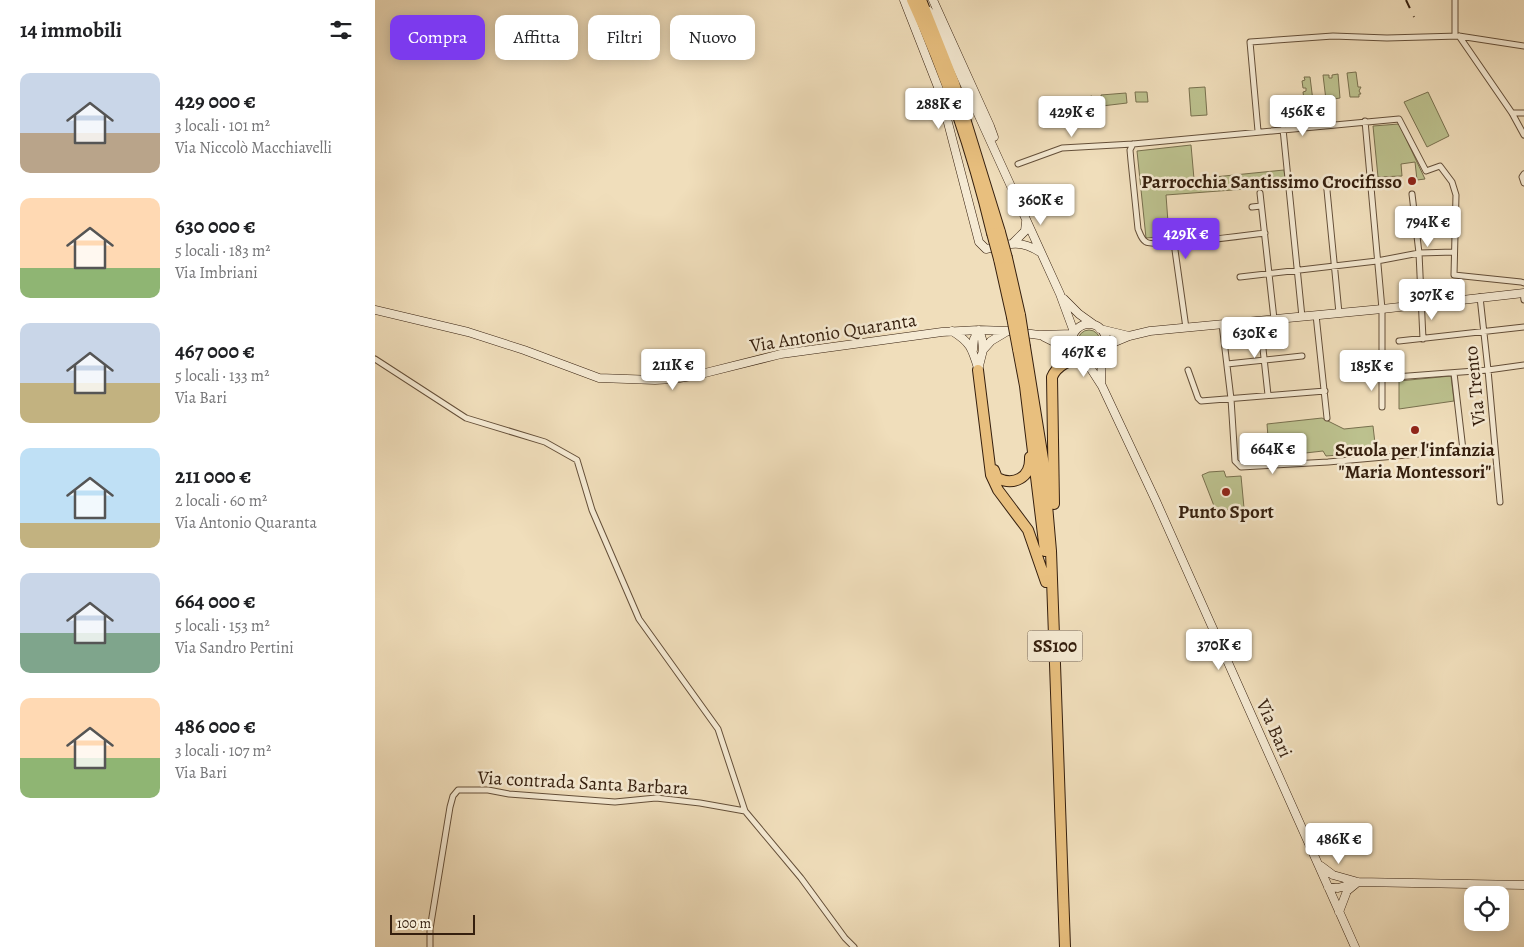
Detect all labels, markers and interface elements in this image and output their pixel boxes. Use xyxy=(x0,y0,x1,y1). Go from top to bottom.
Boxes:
chip: Compra xyxy=(390,15,485,60)
chip: Affitta xyxy=(495,15,578,60)
chip: Filtri xyxy=(588,15,660,60)
chip: Nuovo xyxy=(670,15,755,60)
text: 14 immobili xyxy=(20,16,122,44)
icon: filters xyxy=(327,16,355,44)
text: 429 000 € xyxy=(175,87,256,115)
pin: 288K € xyxy=(898,88,980,130)
icon: home xyxy=(60,93,120,153)
text: 288K € xyxy=(916,93,962,115)
pin: 456K € xyxy=(1262,94,1344,137)
pin: 429K € xyxy=(1031,96,1113,138)
text: 456K € xyxy=(1281,100,1325,122)
text: 429K € xyxy=(1049,101,1095,123)
text: 3 locali · 101 m² xyxy=(175,115,270,137)
text: Via Niccolò Macchiavelli xyxy=(175,137,332,159)
place label: Parrocchia Santissimo Crocifisso xyxy=(1141,169,1402,195)
marker: Parrocchia Santissimo Crocifisso xyxy=(1406,175,1418,187)
pin: 360K € xyxy=(1000,184,1082,226)
text: 360K € xyxy=(1019,189,1063,211)
pin: 794K € xyxy=(1387,206,1469,248)
text: 794K € xyxy=(1406,211,1450,233)
text: 630 000 € xyxy=(175,212,255,240)
icon: home xyxy=(60,218,120,278)
pin: 429K € xyxy=(1145,218,1227,260)
text: 429K € xyxy=(1163,223,1209,245)
text: 5 locali · 183 m² xyxy=(175,240,271,262)
text: Via Imbriani xyxy=(175,262,258,284)
pin: 307K € xyxy=(1391,278,1473,321)
text: 307K € xyxy=(1410,284,1454,306)
street label: Via Antonio Quaranta xyxy=(747,307,919,359)
pin: 630K € xyxy=(1214,316,1296,359)
text: 630K € xyxy=(1233,322,1277,344)
pin: 467K € xyxy=(1043,336,1125,378)
text: 467 000 € xyxy=(175,337,255,365)
text: 467K € xyxy=(1062,341,1106,363)
icon: home xyxy=(60,343,120,403)
street label: Via Trento xyxy=(1458,345,1492,428)
pin: 211K € xyxy=(632,348,714,391)
pin: 185K € xyxy=(1331,350,1413,392)
text: 211K € xyxy=(652,354,694,376)
text: 185K € xyxy=(1351,355,1393,377)
text: 5 locali · 133 m² xyxy=(175,365,269,387)
text: Via Bari xyxy=(175,387,227,409)
marker: Scuola per l'infanzia "Maria Montessori" xyxy=(1409,424,1421,436)
pin: 664K € xyxy=(1232,432,1314,475)
place label: Scuola per l'infanzia "Maria Montessori" xyxy=(1335,437,1496,485)
text: 664K € xyxy=(1251,438,1295,460)
text: 211 000 € xyxy=(175,462,251,490)
icon: home xyxy=(60,468,120,528)
marker: Punto Sport xyxy=(1220,486,1232,498)
text: 2 locali · 60 m² xyxy=(175,490,267,512)
place label: Punto Sport xyxy=(1178,499,1275,525)
text: Via Antonio Quaranta xyxy=(175,512,317,534)
text: 664 000 € xyxy=(175,587,256,615)
icon: home xyxy=(60,593,120,653)
text: 5 locali · 153 m² xyxy=(175,615,270,637)
pin: 370K € xyxy=(1178,628,1260,671)
road number: SS100 xyxy=(1027,630,1083,661)
text: 370K € xyxy=(1197,634,1241,656)
text: Via Sandro Pertini xyxy=(175,637,294,659)
street label: Via Bari xyxy=(1249,694,1298,762)
text: 486 000 € xyxy=(175,712,256,740)
icon: home xyxy=(60,718,120,778)
text: 3 locali · 107 m² xyxy=(175,740,271,762)
text: Via Bari xyxy=(175,762,227,784)
street label: Via contrada Santa Barbara xyxy=(476,764,689,802)
pin: 486K € xyxy=(1298,822,1380,865)
text: 486K € xyxy=(1316,828,1362,850)
map controls xyxy=(1464,886,1509,931)
button: locate xyxy=(1464,886,1509,931)
scale bar xyxy=(390,912,475,935)
text: 100 m xyxy=(397,914,431,933)

